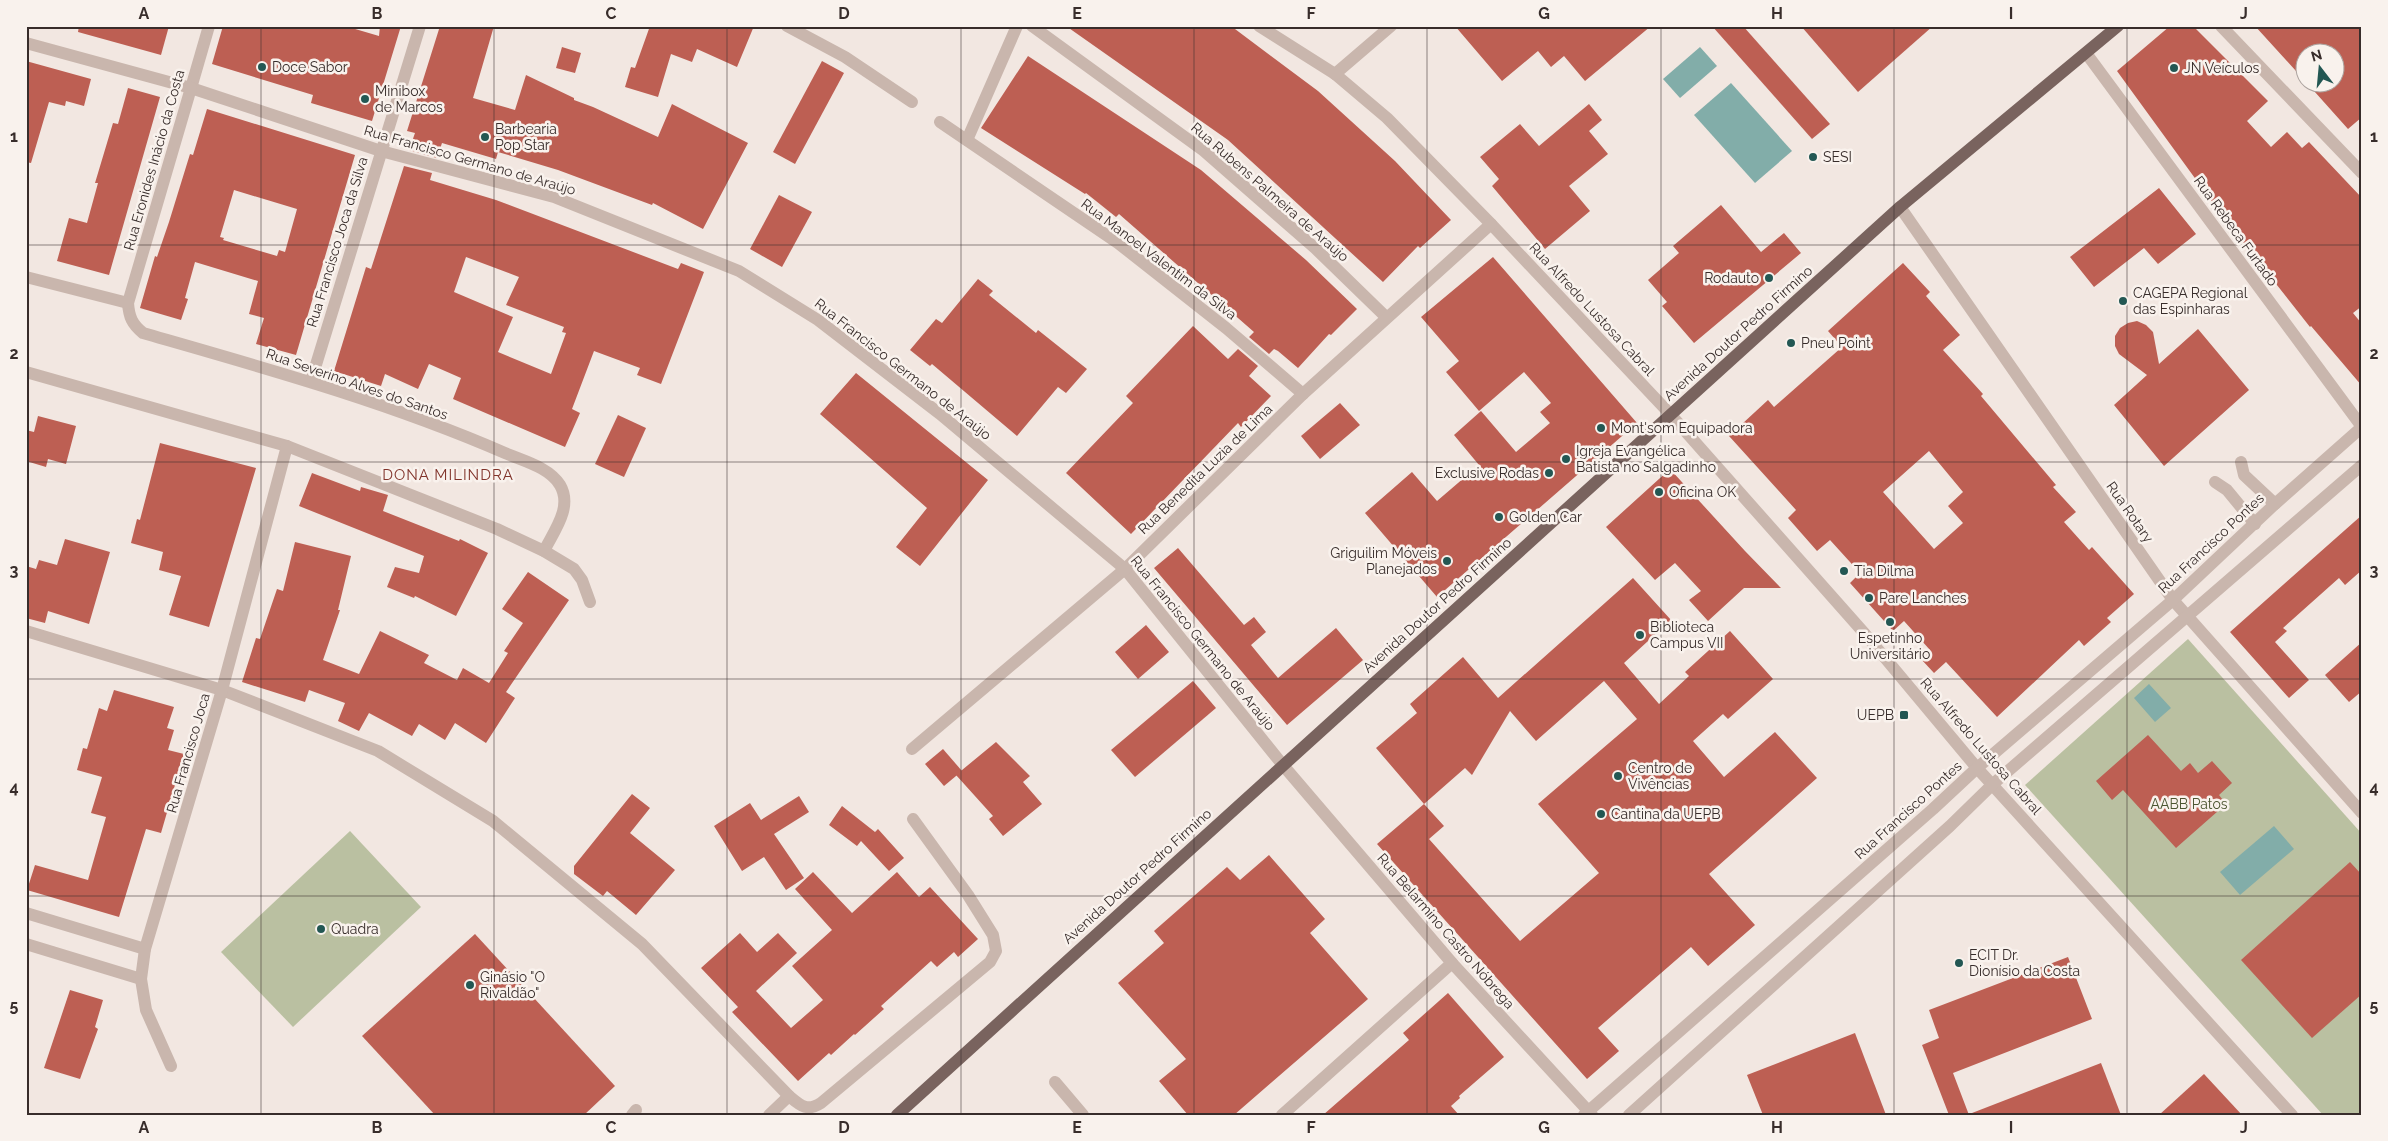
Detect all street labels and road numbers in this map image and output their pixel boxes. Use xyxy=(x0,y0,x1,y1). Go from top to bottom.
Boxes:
street label: Rua Eronides Inácio da Costa xyxy=(120,68,188,252)
street label: Rua Rubens Palmeira de Araújo xyxy=(1188,119,1352,265)
street label: Rua Francisco Germano de Araújo xyxy=(362,122,578,198)
street label: Rua Francisco Joca da Silva xyxy=(303,155,371,329)
street label: Rua Rebeca Furtado xyxy=(2191,173,2281,289)
street label: Rua Manoel Valentim da Silva xyxy=(1078,195,1240,323)
street label: Rua Alfredo Lustosa Cabral xyxy=(1526,239,1658,379)
street label: Avenida Doutor Pedro Firmino xyxy=(1661,262,1815,404)
street label: Rua Francisco Germano de Araújo xyxy=(812,295,994,443)
street label: Rua Severino Alves do Santos xyxy=(264,345,450,423)
street label: Rua Benedita Luzia de Lima xyxy=(1135,401,1275,537)
street label: Rua Rotary xyxy=(2103,479,2157,546)
street label: Rua Francisco Pontes xyxy=(2155,490,2267,596)
street label: Avenida Doutor Pedro Firmino xyxy=(1360,534,1514,676)
street label: Rua Francisco Germano de Araújo xyxy=(1128,553,1278,733)
street label: Rua Alfredo Lustosa Cabral xyxy=(1917,674,2045,818)
street label: Rua Francisco Joca xyxy=(163,691,213,815)
street label: Rua Francisco Pontes xyxy=(1851,758,1965,862)
street label: Avenida Doutor Pedro Firmino xyxy=(1060,805,1214,947)
street label: Rua Belarmino Castro Nóbrega xyxy=(1374,850,1518,1012)

